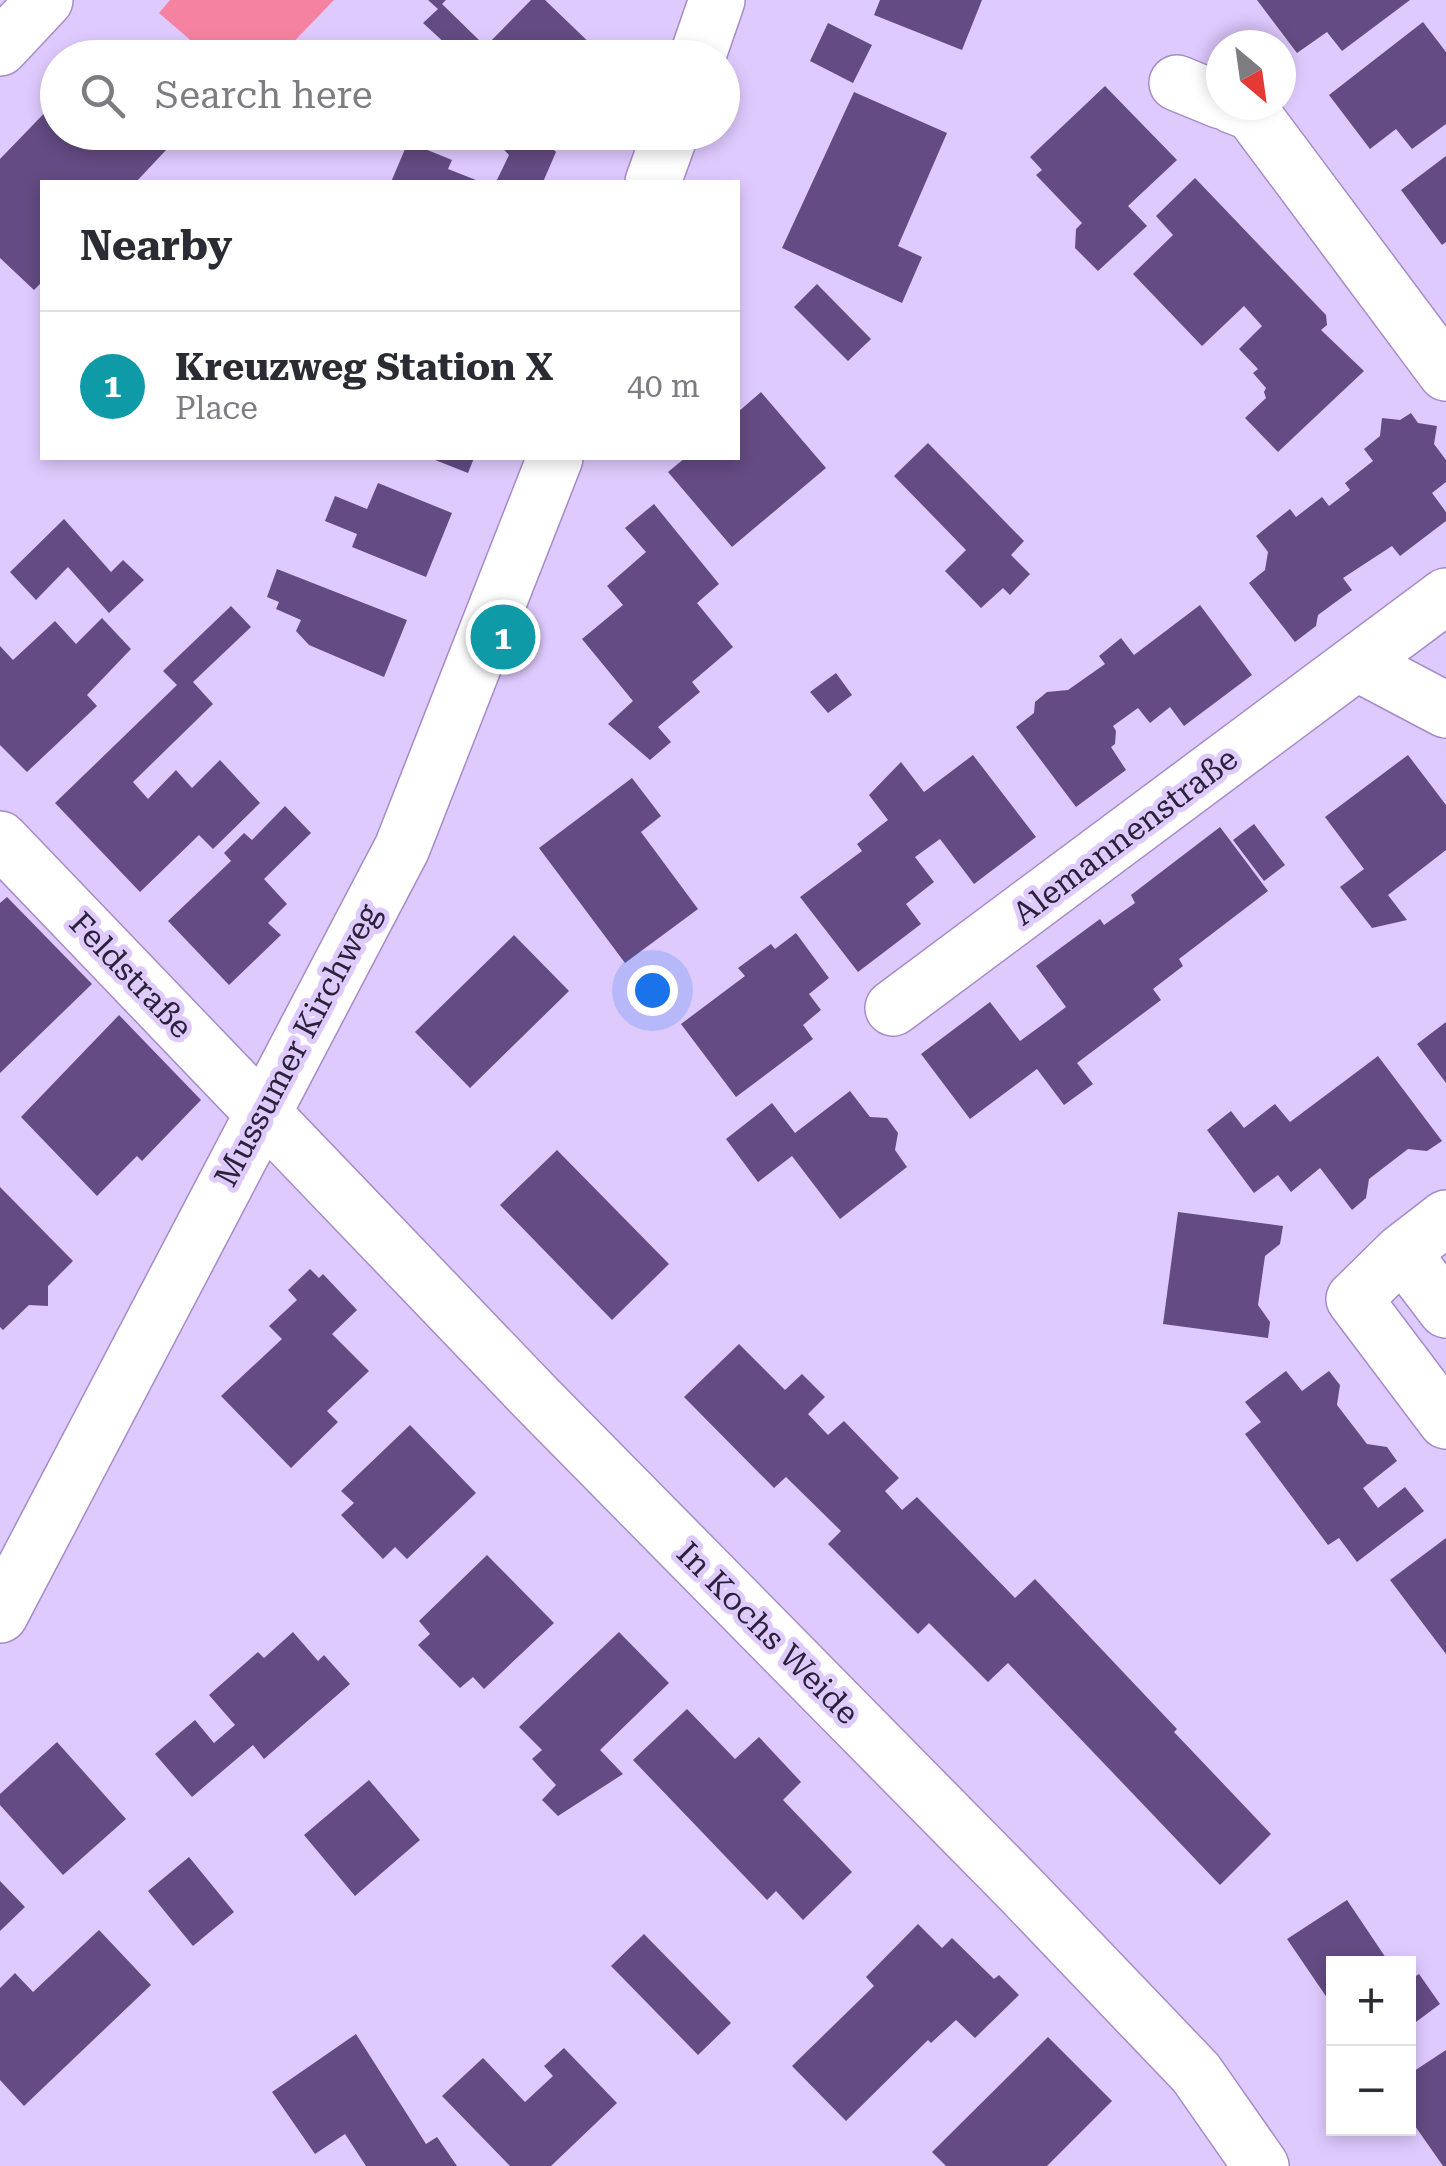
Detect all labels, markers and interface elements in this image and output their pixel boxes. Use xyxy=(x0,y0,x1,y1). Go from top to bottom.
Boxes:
north arrow xyxy=(1206,30,1296,120)
search box xyxy=(40,40,740,150)
icon: search xyxy=(75,68,130,123)
text: Search here xyxy=(155,73,373,117)
text: Nearby xyxy=(80,221,232,270)
text: Kreuzweg Station X xyxy=(175,345,553,389)
text: 1 xyxy=(104,367,121,405)
text: 40 m xyxy=(627,367,700,405)
text: Place xyxy=(175,389,258,427)
pin: 1 xyxy=(470,600,536,674)
street label: Alemannenstraße xyxy=(1005,739,1245,933)
street label: Mussumer Kirchweg xyxy=(206,897,388,1193)
street label: Feldstraße xyxy=(62,904,200,1046)
your location xyxy=(627,965,678,1016)
street label: In Kochs Weide xyxy=(669,1534,867,1732)
map controls xyxy=(1326,1956,1416,2136)
button: + xyxy=(1326,1956,1416,2046)
button: − xyxy=(1326,2046,1416,2136)

